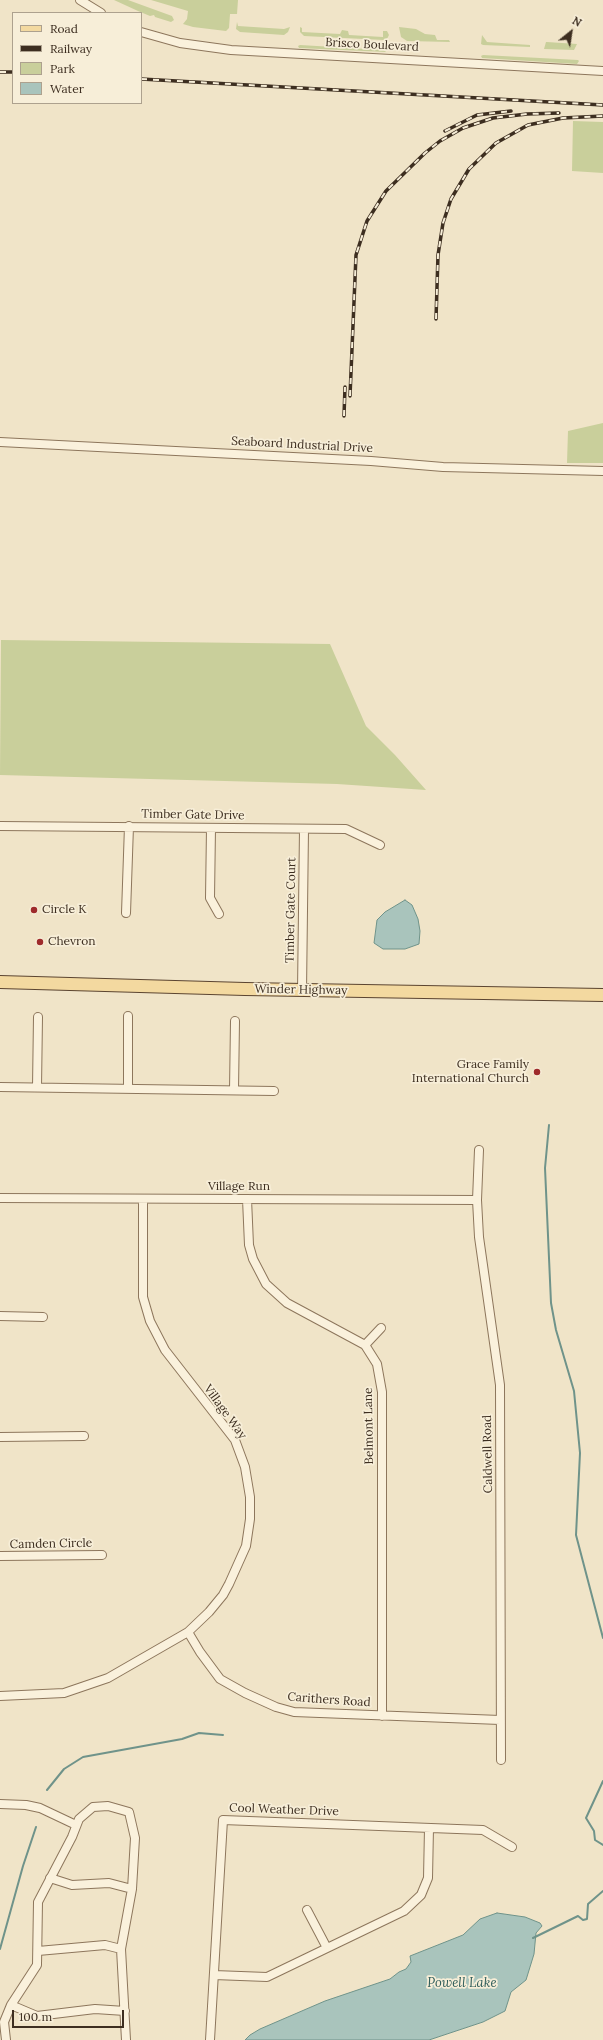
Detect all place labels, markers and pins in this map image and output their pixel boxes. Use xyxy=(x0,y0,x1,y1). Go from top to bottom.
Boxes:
place label: Circle K xyxy=(42,903,86,917)
marker: Circle K xyxy=(29,905,39,915)
place label: Chevron xyxy=(48,935,95,949)
marker: Chevron xyxy=(35,937,45,947)
place label: Grace Family International Church xyxy=(412,1058,529,1086)
marker: Grace Family International Church xyxy=(532,1067,542,1077)

